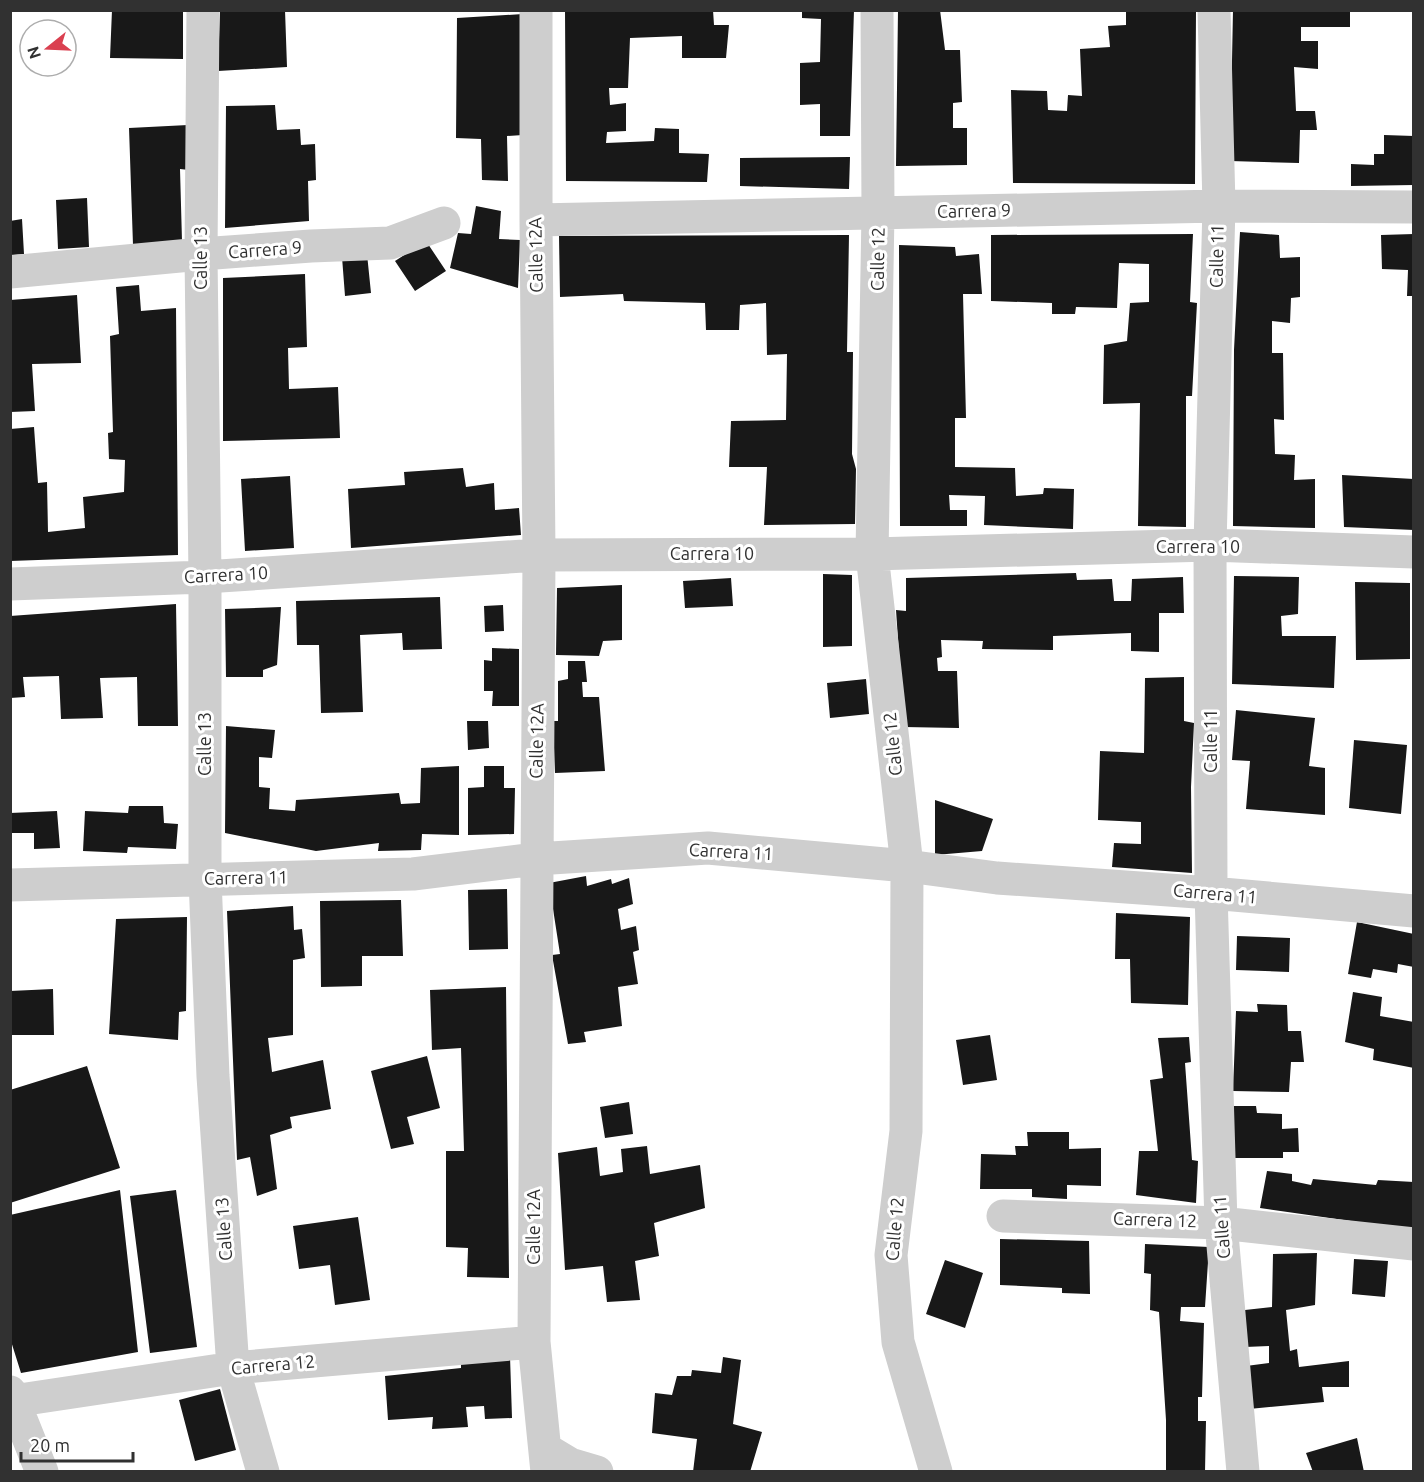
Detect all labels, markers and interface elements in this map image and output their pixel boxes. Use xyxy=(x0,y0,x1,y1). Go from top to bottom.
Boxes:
north arrow xyxy=(18,18,78,78)
text: N xyxy=(23,44,44,61)
street label: Carrera 9 xyxy=(937,199,1011,221)
street label: Calle 12A xyxy=(524,217,546,293)
street label: Calle 11 xyxy=(1205,224,1227,288)
street label: Calle 13 xyxy=(190,226,210,290)
street label: Calle 12 xyxy=(866,227,888,291)
street label: Carrera 9 xyxy=(227,236,303,262)
street label: Carrera 10 xyxy=(1156,536,1240,556)
street label: Carrera 10 xyxy=(670,543,754,563)
street label: Carrera 10 xyxy=(183,562,269,586)
street label: Calle 12A xyxy=(525,703,547,779)
street label: Calle 11 xyxy=(1200,709,1220,773)
street label: Calle 12 xyxy=(879,711,905,777)
street label: Calle 13 xyxy=(194,712,214,776)
street label: Carrera 11 xyxy=(688,839,774,863)
street label: Carrera 11 xyxy=(204,866,288,888)
street label: Carrera 11 xyxy=(1172,879,1258,907)
street label: Calle 12A xyxy=(523,1189,543,1265)
street label: Calle 11 xyxy=(1209,1194,1233,1260)
street label: Calle 13 xyxy=(211,1196,235,1262)
street label: Calle 12 xyxy=(881,1196,907,1262)
street label: Carrera 12 xyxy=(1113,1208,1198,1230)
street label: Carrera 12 xyxy=(230,1350,316,1378)
scale bar xyxy=(21,1425,134,1463)
text: 20 m xyxy=(30,1435,70,1455)

